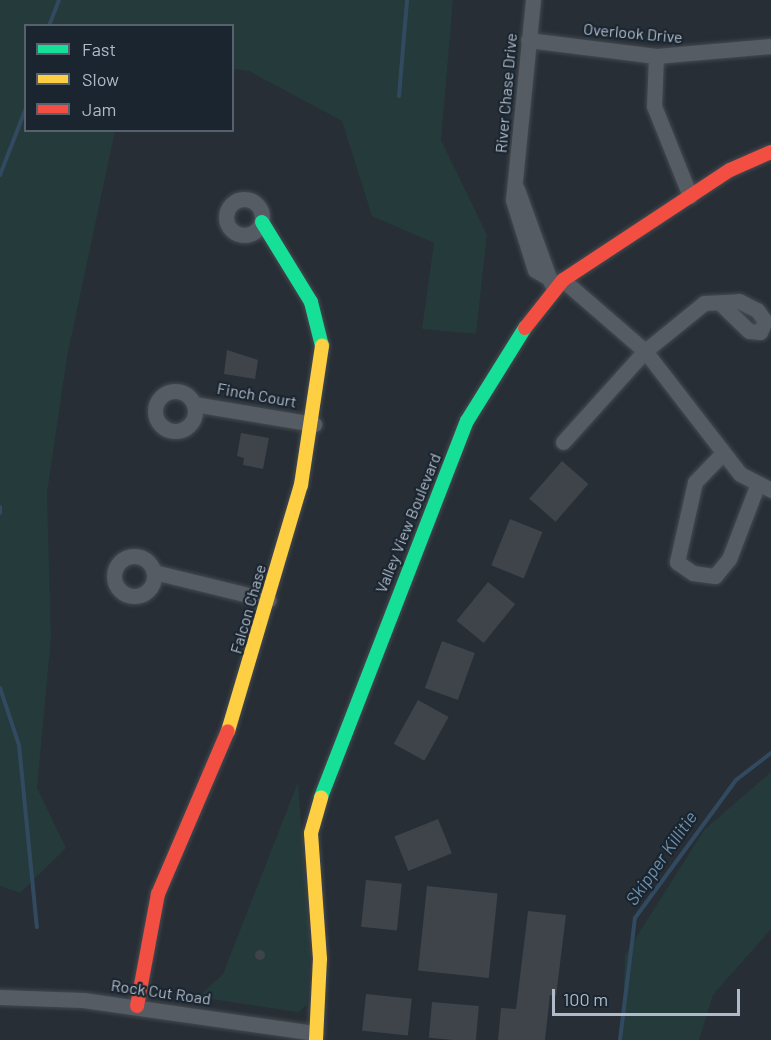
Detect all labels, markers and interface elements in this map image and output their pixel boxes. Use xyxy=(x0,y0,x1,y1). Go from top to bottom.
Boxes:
street label: Overlook Drive xyxy=(583,19,683,47)
legend xyxy=(24,24,234,132)
street label: River Chase Drive xyxy=(491,32,521,154)
text: Fast xyxy=(82,38,116,60)
text: Slow xyxy=(82,68,119,90)
text: Jam xyxy=(82,98,116,120)
street label: Finch Court xyxy=(216,379,298,411)
street label: Valley View Boulevard xyxy=(371,450,445,596)
street label: Falcon Chase xyxy=(226,562,270,656)
water label: Skipper Killitie xyxy=(621,807,701,909)
street label: Rock Cut Road xyxy=(110,975,212,1009)
scale bar xyxy=(555,977,742,1015)
text: 100 m xyxy=(563,988,608,1010)

